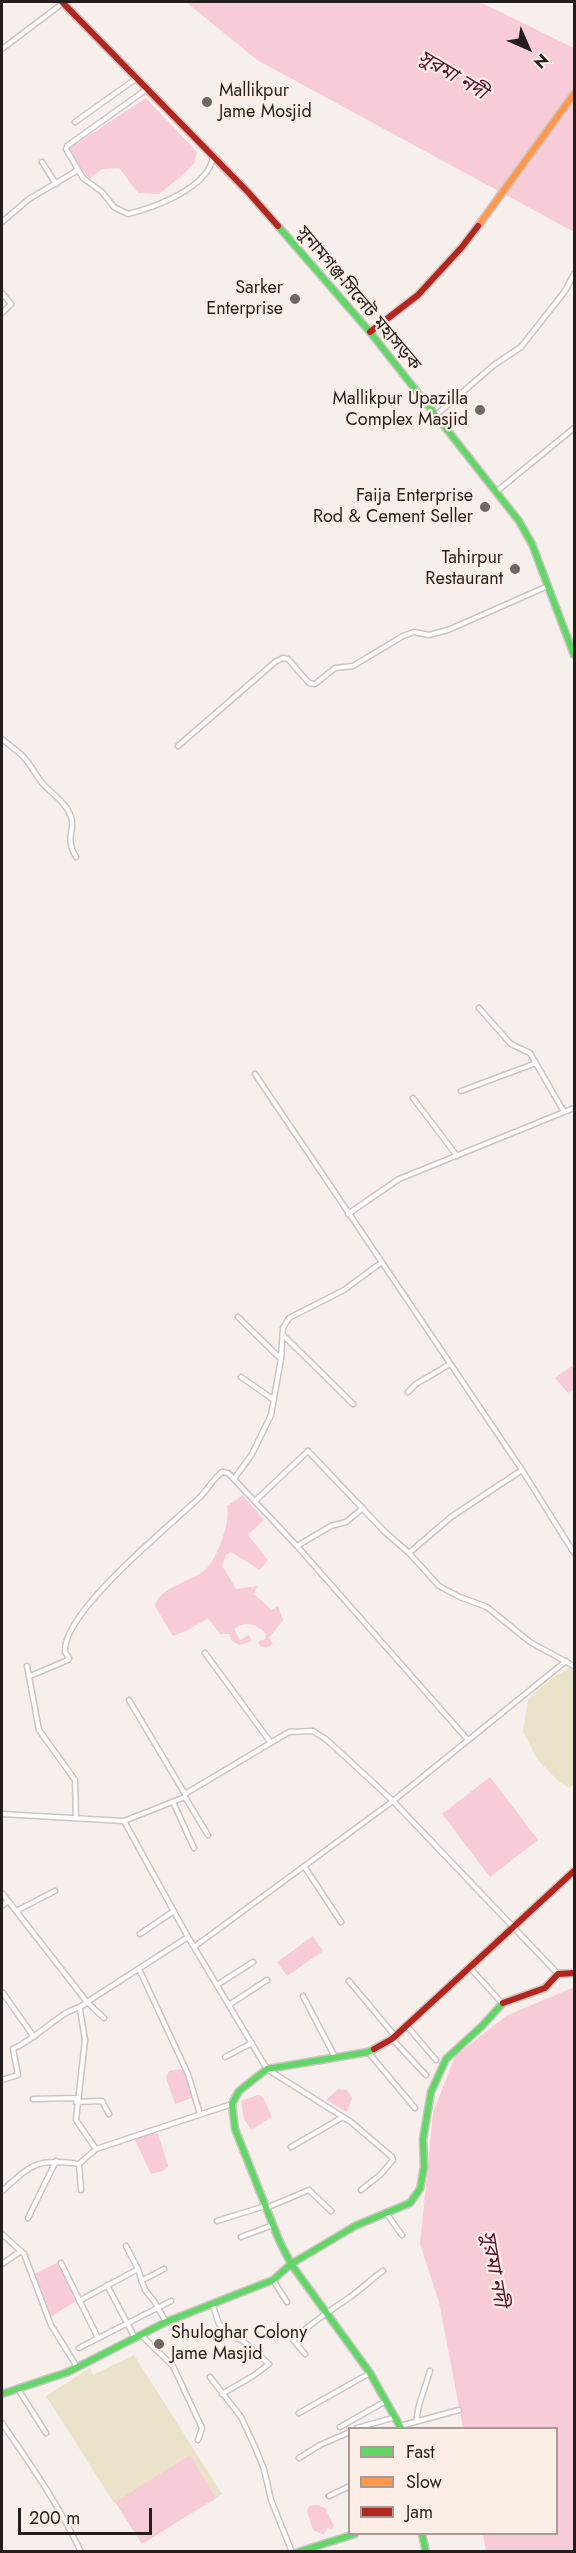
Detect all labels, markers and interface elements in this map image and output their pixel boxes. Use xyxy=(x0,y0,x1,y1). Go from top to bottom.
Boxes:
north arrow xyxy=(498,18,558,78)
water label: সুরমা নদী xyxy=(413,46,491,106)
text: N xyxy=(528,48,554,74)
place label: Mallikpur Jame Mosjid xyxy=(219,81,312,124)
marker: Mallikpur Jame Mosjid xyxy=(200,95,214,109)
street label: সুনামগঞ্জ-সিলেট মহাসড়ক xyxy=(291,222,425,376)
place label: Sarker Enterprise xyxy=(206,278,283,320)
marker: Sarker Enterprise xyxy=(288,292,302,306)
place label: Mallikpur Upazilla Complex Masjid xyxy=(333,389,468,432)
marker: Mallikpur Upazilla Complex Masjid xyxy=(473,403,487,417)
place label: Faija Enterprise Rod & Cement Seller xyxy=(313,486,473,528)
marker: Faija Enterprise Rod & Cement Seller xyxy=(478,500,492,514)
place label: Tahirpur Restaurant xyxy=(425,548,503,590)
marker: Tahirpur Restaurant xyxy=(508,562,522,576)
water label: সুরমা নদী xyxy=(475,2229,511,2309)
place label: Shuloghar Colony Jame Masjid xyxy=(171,2323,307,2366)
marker: Shuloghar Colony Jame Masjid xyxy=(152,2337,166,2351)
legend xyxy=(348,2427,558,2535)
text: Fast xyxy=(406,2439,435,2465)
text: Slow xyxy=(406,2469,442,2495)
scale bar xyxy=(21,2496,154,2534)
text: Jam xyxy=(406,2499,433,2525)
text: 200 m xyxy=(29,2505,80,2531)

